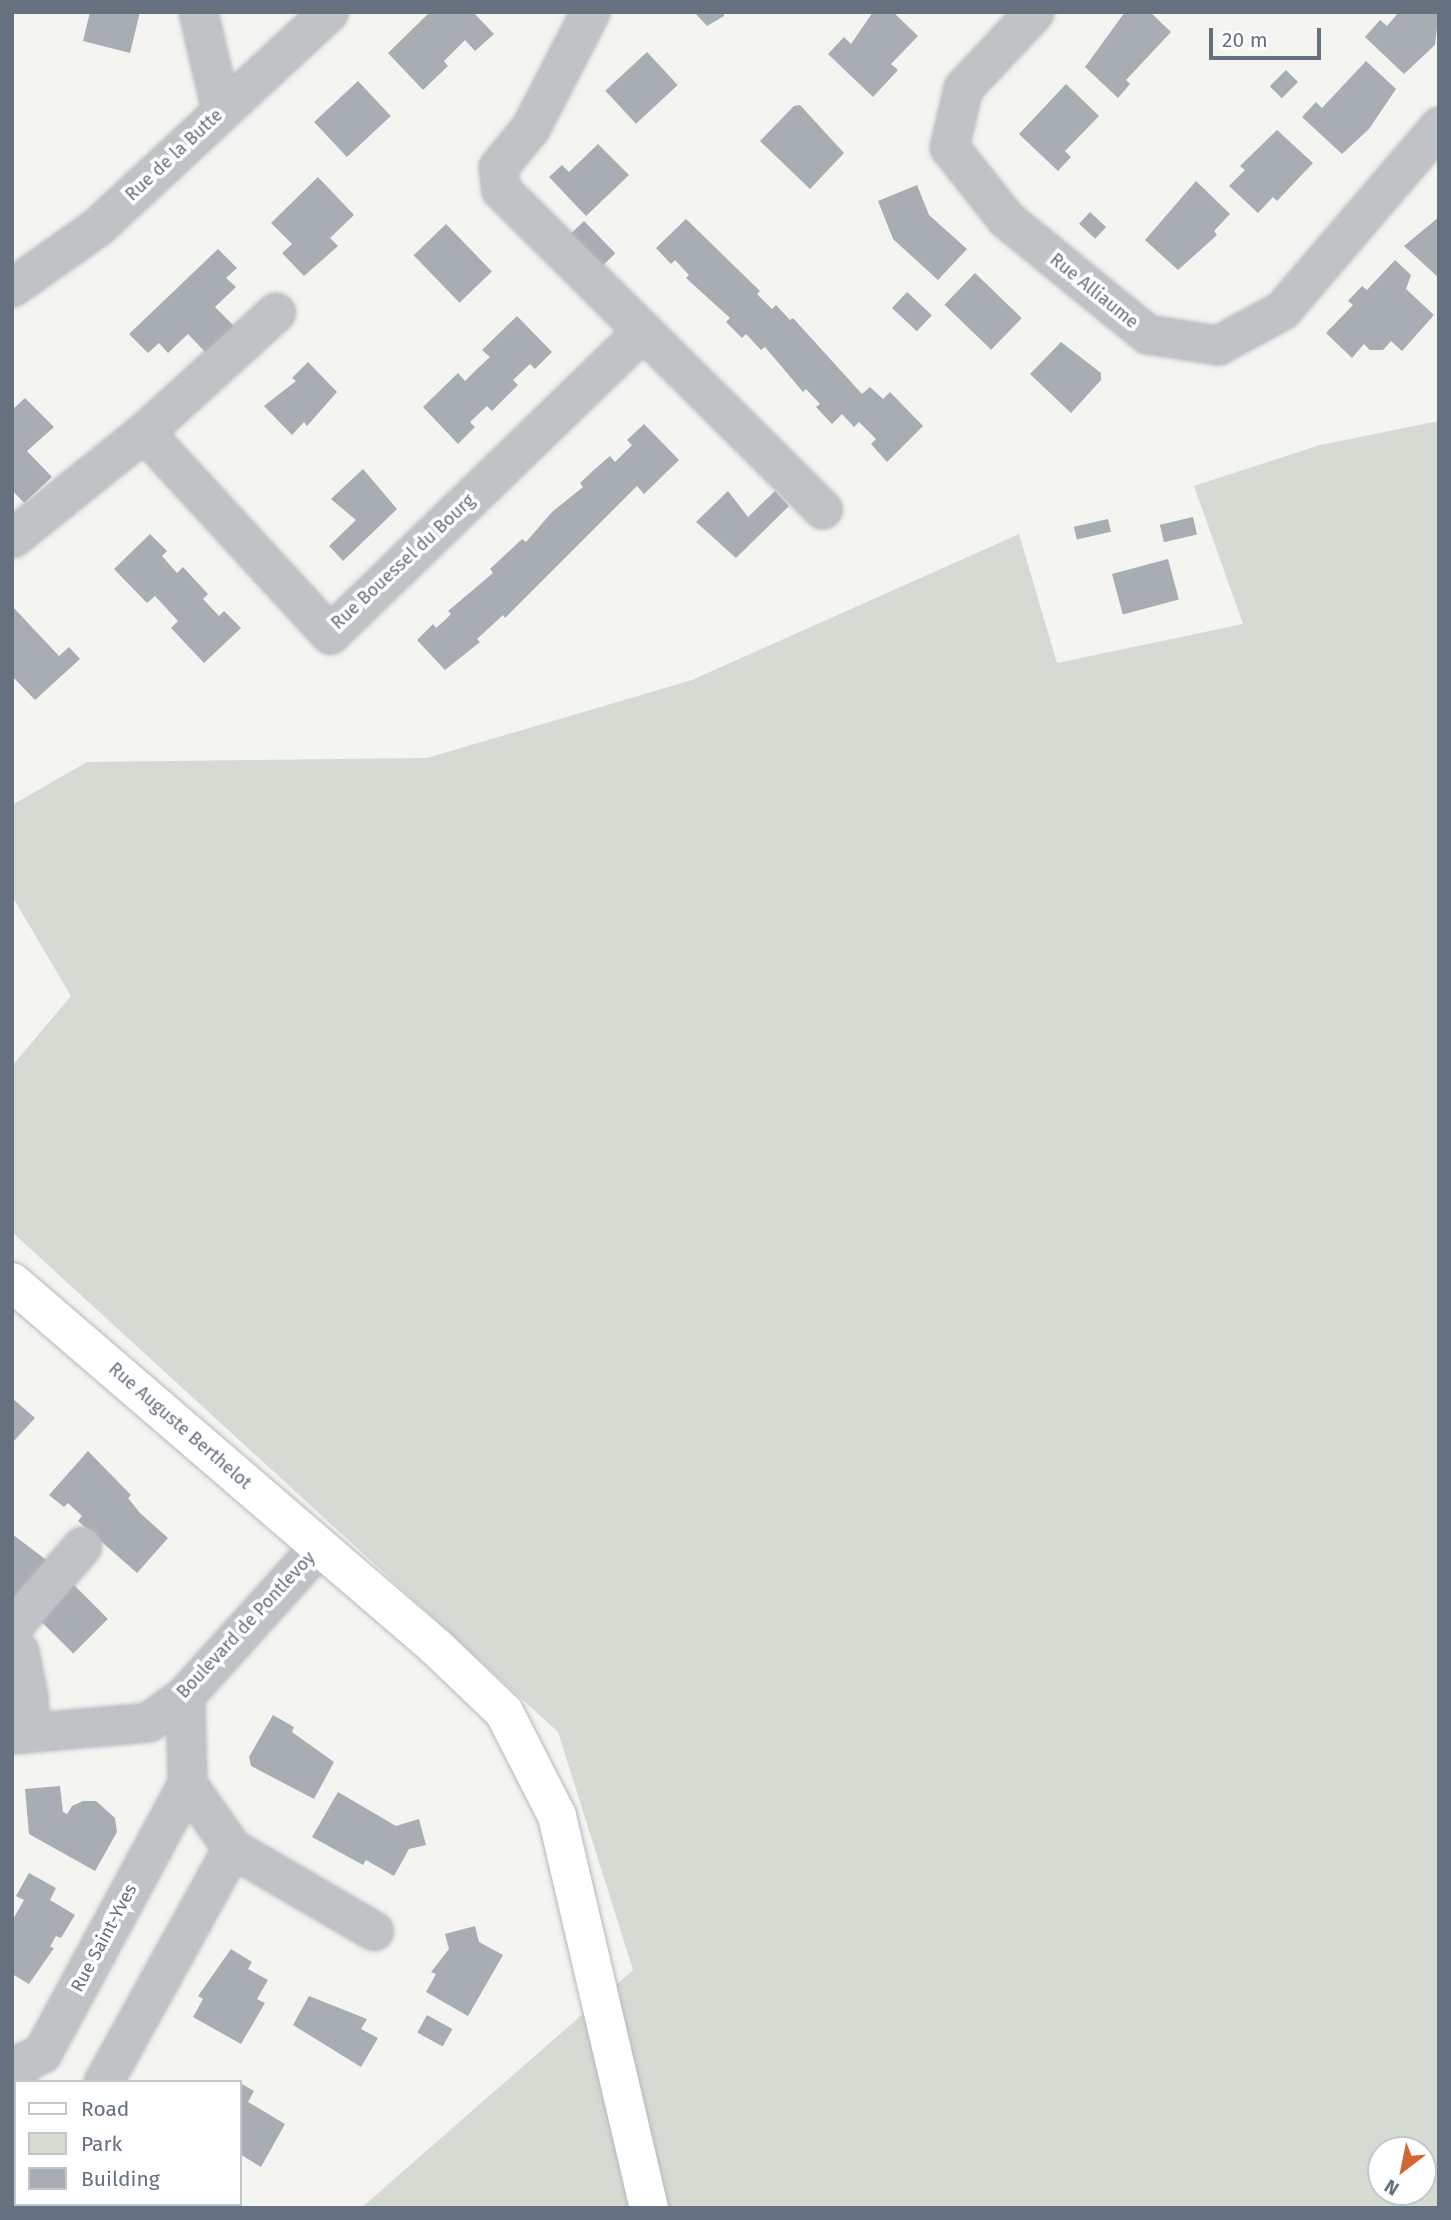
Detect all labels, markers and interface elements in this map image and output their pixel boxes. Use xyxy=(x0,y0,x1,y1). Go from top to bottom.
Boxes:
scale bar xyxy=(1213,14,1325,58)
text: 20 m xyxy=(1222,27,1268,53)
street label: Rue de la Butte xyxy=(121,104,227,206)
street label: Rue Alliaume xyxy=(1045,249,1143,333)
street label: Rue Bouessel du Bourg xyxy=(327,490,479,634)
street label: Rue Auguste Berthelot xyxy=(104,1358,256,1494)
street label: Boulevard de Pontlevoy xyxy=(172,1547,320,1703)
street label: Rue Saint-Yves xyxy=(66,1880,142,1996)
legend xyxy=(14,2080,242,2206)
text: Road xyxy=(81,2096,129,2122)
text: Park xyxy=(81,2131,122,2157)
north arrow xyxy=(1367,2136,1437,2206)
text: Building xyxy=(81,2166,160,2192)
text: N xyxy=(1380,2174,1403,2201)

